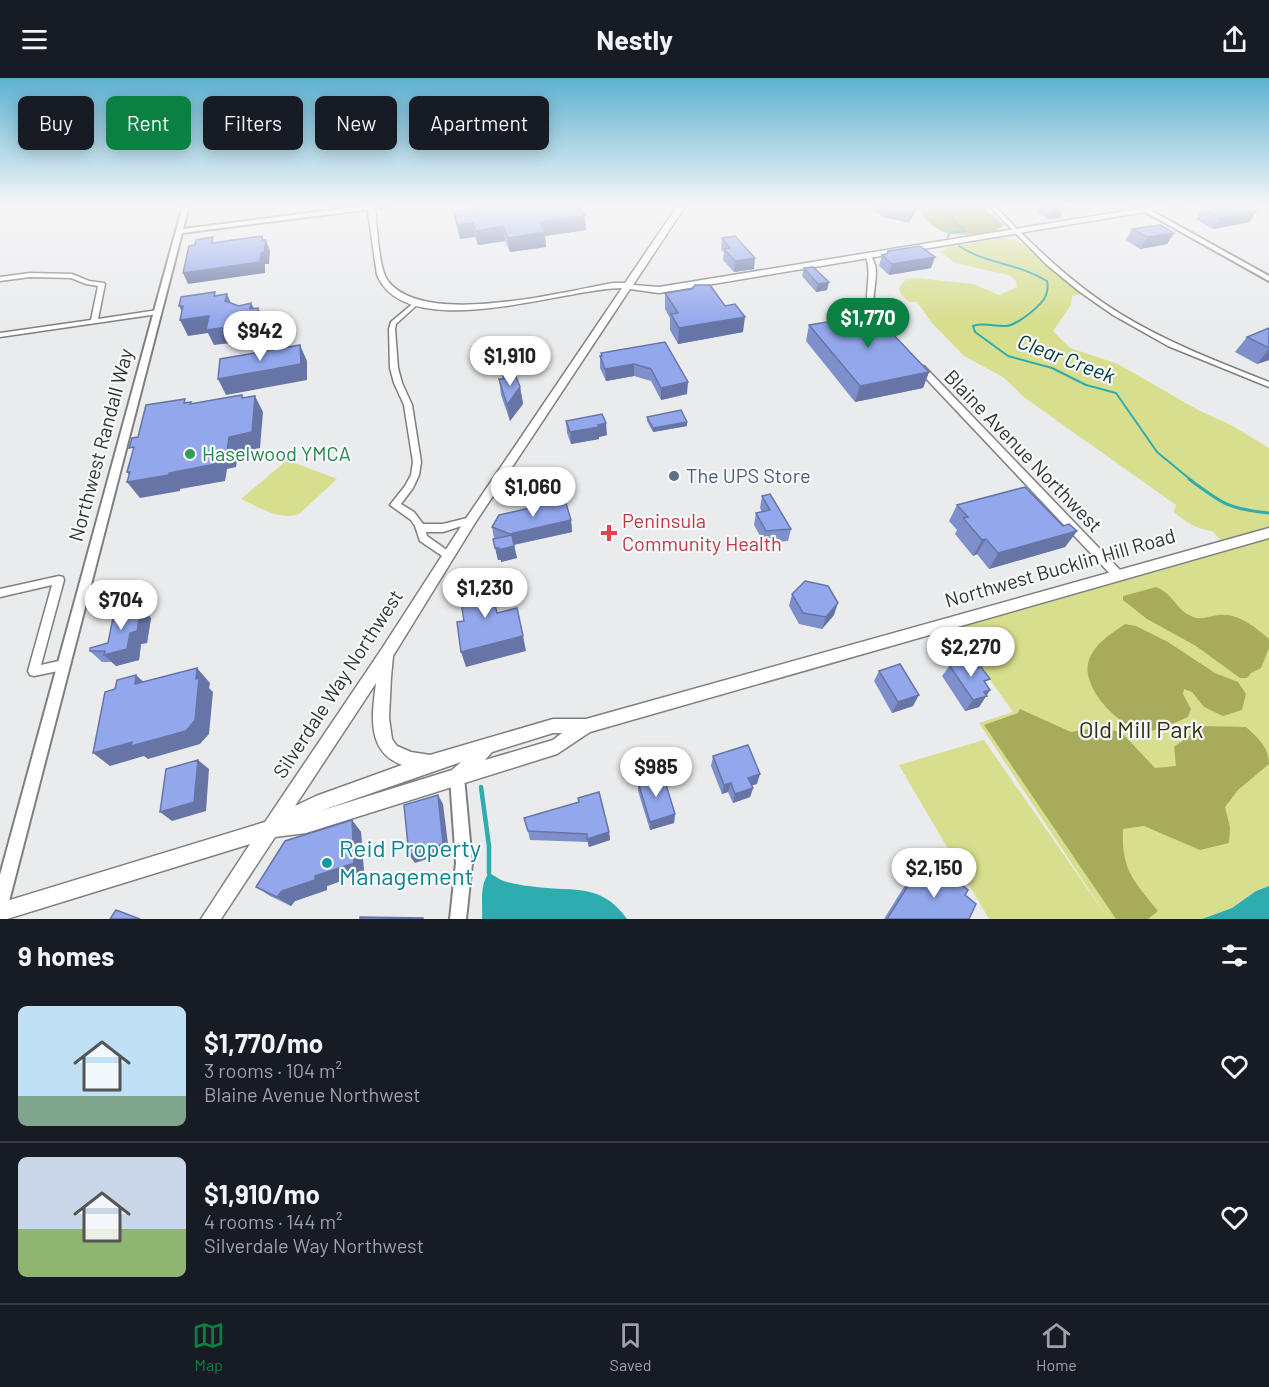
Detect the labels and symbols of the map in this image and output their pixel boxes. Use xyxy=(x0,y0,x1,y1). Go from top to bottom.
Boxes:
pin: $1,770 xyxy=(819,298,917,349)
pin: $942 xyxy=(224,311,296,362)
water label: Clear Creek xyxy=(1014,328,1119,388)
pin: $1,910 xyxy=(461,336,559,387)
street label: Northwest Randall Way xyxy=(63,346,137,544)
street label: Blaine Avenue Northwest xyxy=(940,364,1108,537)
place label: Haselwood YMCA xyxy=(202,441,351,465)
marker: Haselwood YMCA xyxy=(183,447,197,461)
place label: The UPS Store xyxy=(686,463,811,487)
pin: $1,060 xyxy=(484,467,582,518)
marker: The UPS Store xyxy=(667,469,681,483)
place label: Peninsula Community Health xyxy=(622,508,782,555)
street label: Northwest Bucklin Hill Road xyxy=(942,523,1178,611)
marker: Peninsula Community Health xyxy=(600,524,618,542)
pin: $1,230 xyxy=(436,568,534,619)
pin: $704 xyxy=(85,580,157,631)
street label: Silverdale Way Northwest xyxy=(267,585,407,782)
pin: $2,270 xyxy=(922,627,1020,678)
park label: Old Mill Park xyxy=(1079,714,1203,743)
pin: $985 xyxy=(620,747,692,798)
place label: Reid Property Management xyxy=(339,833,481,890)
pin: $2,150 xyxy=(885,848,983,899)
marker: Reid Property Management xyxy=(320,856,334,870)

